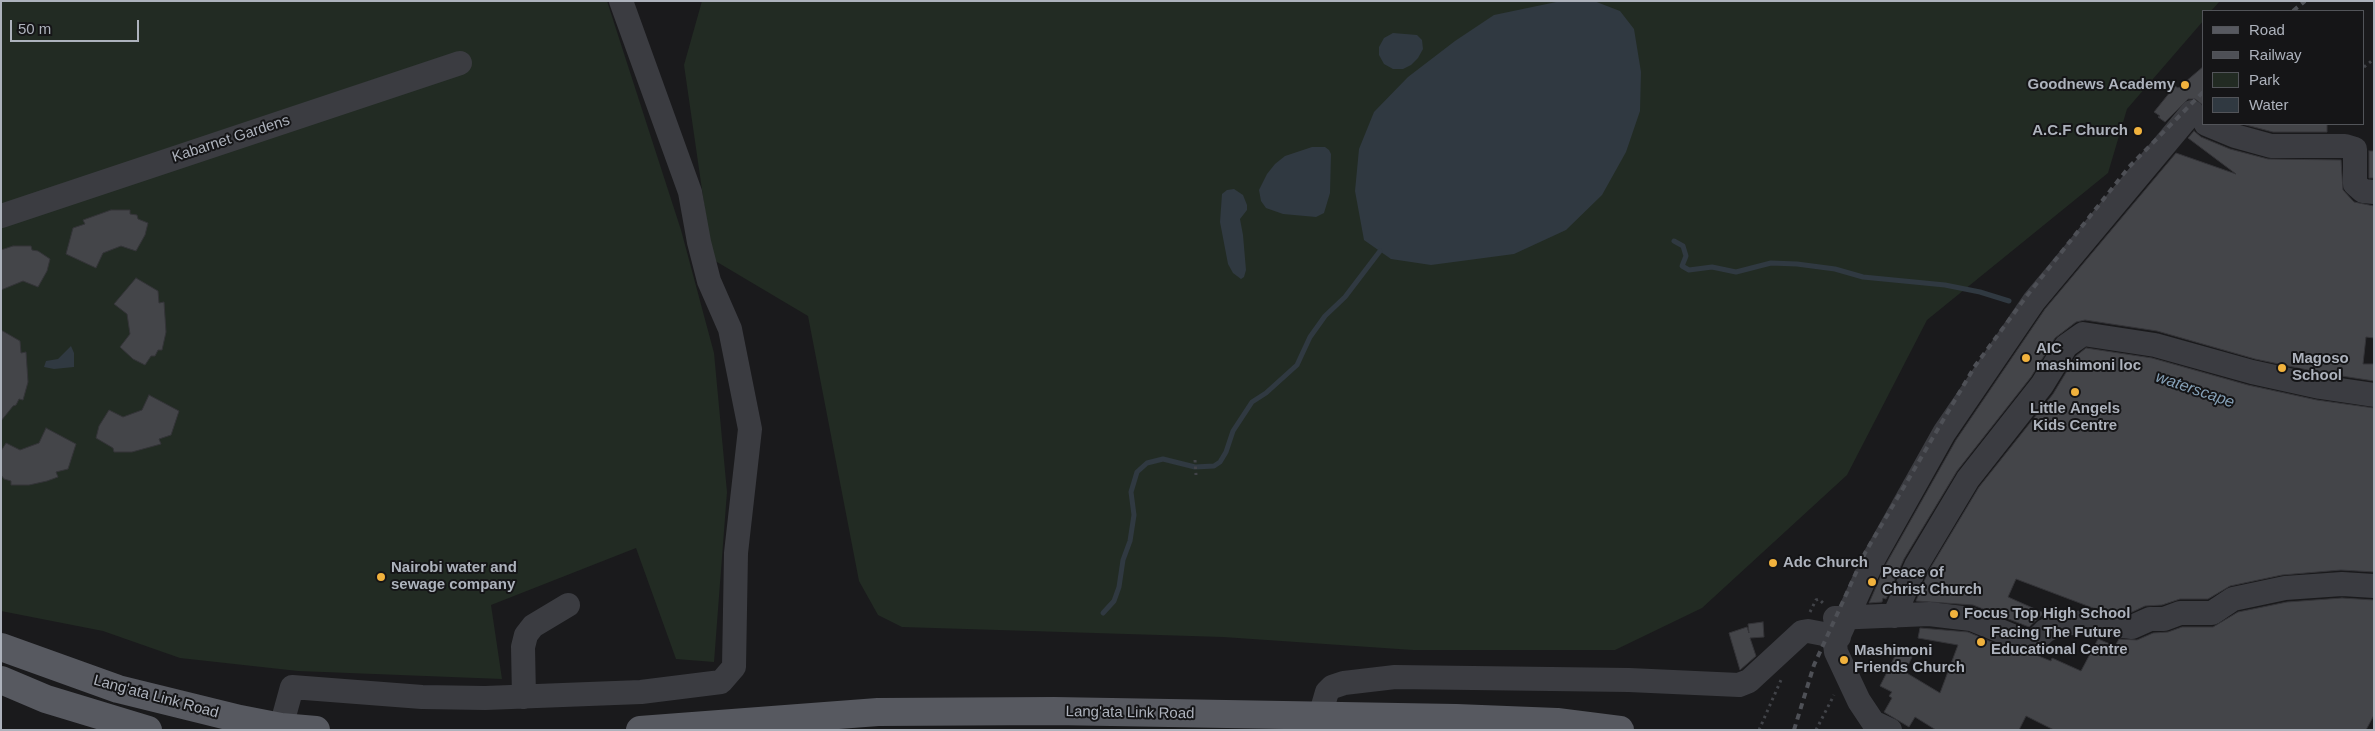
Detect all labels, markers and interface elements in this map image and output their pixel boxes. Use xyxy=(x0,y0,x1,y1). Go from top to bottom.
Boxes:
scale bar xyxy=(12,10,141,42)
legend xyxy=(2202,10,2365,125)
text: 50 m xyxy=(18,20,51,37)
text: Road xyxy=(2249,21,2285,38)
text: Railway xyxy=(2249,46,2302,63)
text: Park xyxy=(2249,71,2280,88)
place label: Goodnews Academy xyxy=(2027,76,2175,94)
marker: Goodnews Academy xyxy=(2179,79,2191,91)
text: Water xyxy=(2249,96,2288,113)
street label: Kabarnet Gardens xyxy=(170,112,292,166)
place label: A.C.F Church xyxy=(2032,122,2128,140)
marker: A.C.F Church xyxy=(2132,125,2144,137)
place label: AIC mashimoni loc xyxy=(2036,340,2141,375)
place label: Magoso School xyxy=(2292,350,2349,385)
marker: AIC mashimoni loc xyxy=(2020,352,2032,364)
marker: Magoso School xyxy=(2276,362,2288,374)
water label: waterscape xyxy=(2153,368,2237,412)
marker: Little Angels Kids Centre xyxy=(2069,386,2081,398)
place label: Little Angels Kids Centre xyxy=(2030,400,2120,435)
place label: Adc Church xyxy=(1783,554,1868,572)
marker: Adc Church xyxy=(1767,557,1779,569)
place label: Nairobi water and sewage company xyxy=(391,559,517,594)
place label: Peace of Christ Church xyxy=(1882,564,1982,599)
marker: Nairobi water and sewage company xyxy=(375,571,387,583)
marker: Peace of Christ Church xyxy=(1866,576,1878,588)
place label: Focus Top High School xyxy=(1964,605,2130,623)
marker: Focus Top High School xyxy=(1948,608,1960,620)
place label: Facing The Future Educational Centre xyxy=(1991,624,2128,659)
marker: Facing The Future Educational Centre xyxy=(1975,636,1987,648)
place label: Mashimoni Friends Church xyxy=(1854,642,1965,677)
marker: Mashimoni Friends Church xyxy=(1838,654,1850,666)
street label: Lang'ata Link Road xyxy=(91,672,221,722)
street label: Lang'ata Link Road xyxy=(1065,703,1195,723)

